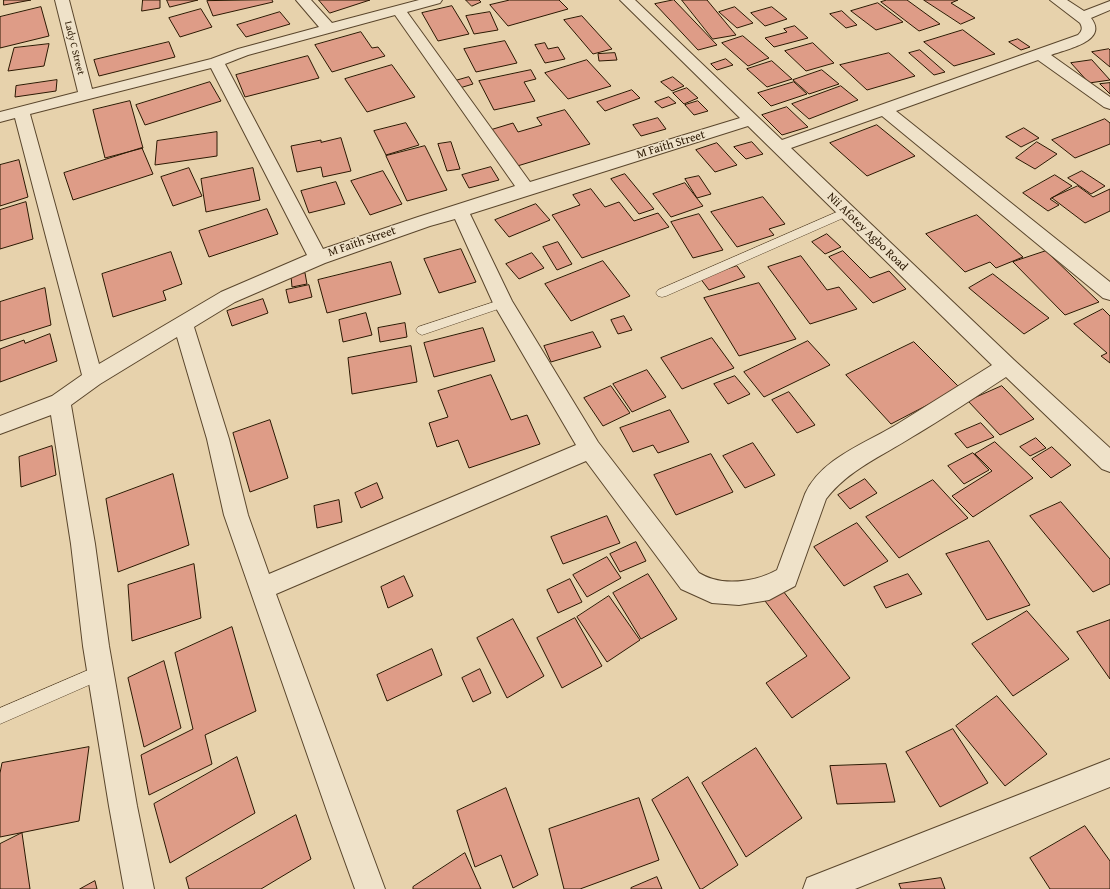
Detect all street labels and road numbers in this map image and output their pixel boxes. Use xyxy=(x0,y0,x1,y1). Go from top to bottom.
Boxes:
street label: Lady C Street xyxy=(62,20,86,76)
street label: M Faith Street xyxy=(635,128,707,162)
street label: Nii Afotey Agbo Road xyxy=(824,190,910,274)
street label: M Faith Street xyxy=(326,224,398,260)

